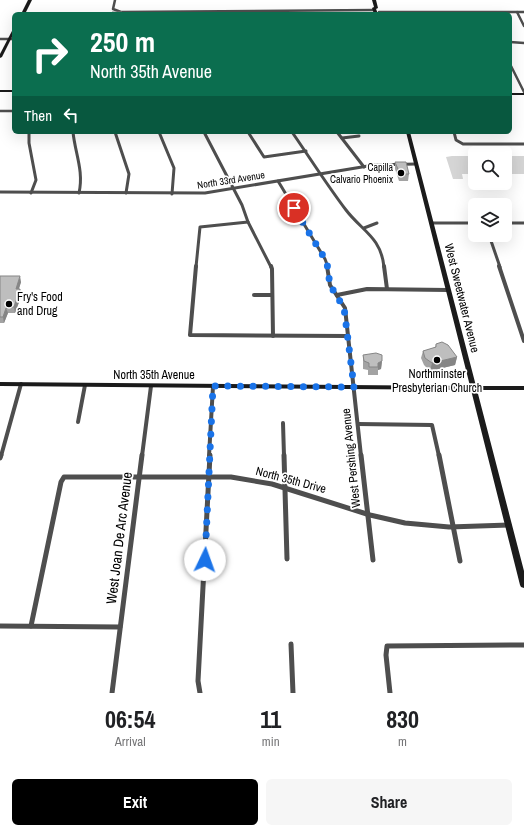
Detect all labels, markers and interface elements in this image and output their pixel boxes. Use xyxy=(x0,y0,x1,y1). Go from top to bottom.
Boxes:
text: 250 m xyxy=(90,23,155,61)
icon: right xyxy=(24,28,76,80)
text: North 35th Avenue xyxy=(90,59,212,84)
icon: left xyxy=(60,104,82,126)
text: Then xyxy=(24,105,52,126)
map controls xyxy=(468,146,512,242)
button: search xyxy=(468,146,512,190)
place label: Capilla Calvario Phoenix xyxy=(330,161,394,186)
street label: North 33rd Avenue xyxy=(196,168,266,192)
marker: Capilla Calvario Phoenix xyxy=(396,168,406,178)
pin xyxy=(277,191,311,225)
icon: arrive xyxy=(283,197,305,219)
button: layers xyxy=(468,198,512,242)
street label: West Sweetwater Avenue xyxy=(441,242,483,354)
place label: Fry's Food and Drug xyxy=(17,289,63,319)
marker: Fry's Food and Drug xyxy=(4,299,14,309)
marker: Northminster Presbyterian Church xyxy=(432,355,442,365)
place label: Northminster Presbyterian Church xyxy=(392,366,482,396)
street label: North 35th Avenue xyxy=(113,367,195,383)
street label: West Pershing Avenue xyxy=(338,408,364,508)
street label: North 35th Drive xyxy=(254,463,328,497)
street label: West Joan De Arc Avenue xyxy=(102,471,136,605)
position arrow xyxy=(184,539,226,581)
text: 06:54 xyxy=(105,703,155,735)
text: 11 xyxy=(260,703,281,735)
text: 830 xyxy=(386,703,419,735)
text: Arrival xyxy=(115,733,146,750)
text: min xyxy=(262,733,280,750)
text: m xyxy=(398,733,407,750)
button: Exit xyxy=(12,779,258,825)
button: Share xyxy=(266,779,512,825)

